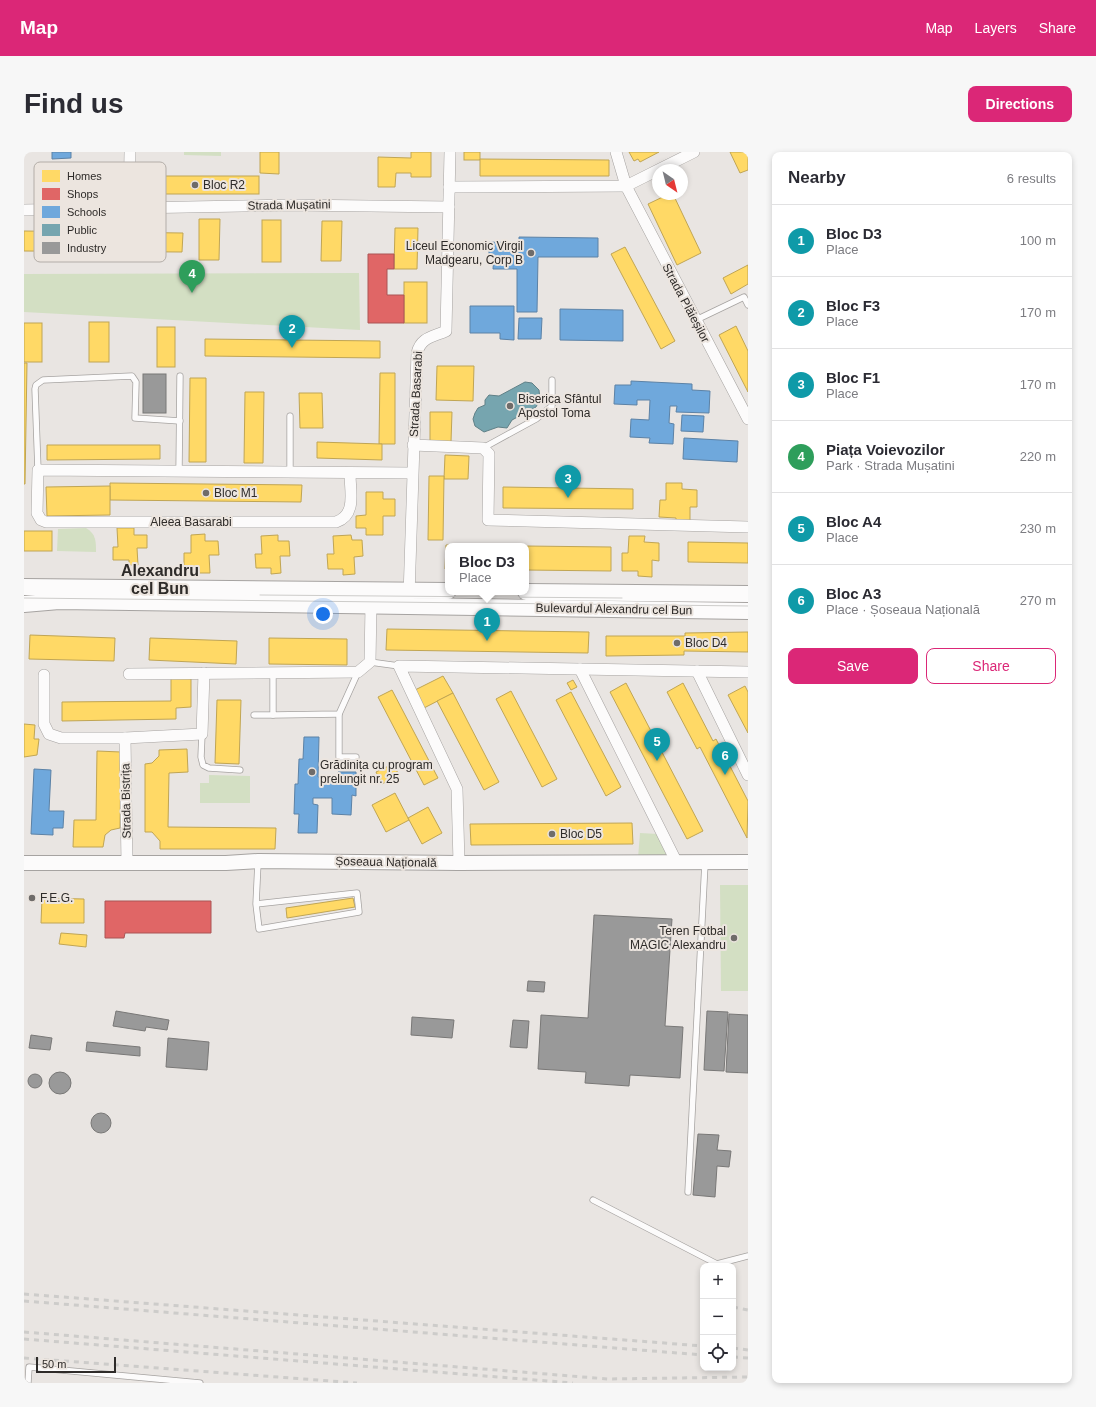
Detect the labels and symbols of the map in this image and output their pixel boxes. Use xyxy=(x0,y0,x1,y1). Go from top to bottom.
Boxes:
legend xyxy=(34,162,166,262)
north arrow xyxy=(652,164,688,200)
text: Homes xyxy=(67,170,102,182)
place label: Bloc R2 xyxy=(203,178,245,192)
marker: Bloc R2 xyxy=(190,180,200,190)
text: Shops xyxy=(67,188,99,200)
street label: Strada Mușatini xyxy=(247,197,331,213)
text: Schools xyxy=(67,206,107,218)
text: Public xyxy=(67,224,97,236)
place label: Liceul Economic Virgil Madgearu, Corp B xyxy=(406,239,523,267)
text: Industry xyxy=(67,242,107,254)
marker: Liceul Economic Virgil Madgearu, Corp B xyxy=(526,248,536,258)
pin: 4 xyxy=(179,260,205,293)
street label: Strada Plăieșilor xyxy=(659,261,713,345)
pin: 2 xyxy=(279,315,305,348)
street label: Strada Basarabi xyxy=(407,351,425,437)
place label: Biserica Sfântul Apostol Toma xyxy=(518,392,601,420)
marker: Biserica Sfântul Apostol Toma xyxy=(505,401,515,411)
pin: 3 xyxy=(555,465,581,498)
place label: Bloc M1 xyxy=(214,486,258,500)
marker: Bloc M1 xyxy=(201,488,211,498)
street label: Aleea Basarabi xyxy=(150,515,232,529)
district label: Alexandru cel Bun xyxy=(121,562,199,597)
street label: Bulevardul Alexandru cel Bun xyxy=(535,601,693,617)
your location xyxy=(313,604,333,624)
pin: 1 xyxy=(474,608,500,641)
place label: Bloc D4 xyxy=(685,636,727,650)
marker: Bloc D4 xyxy=(672,638,682,648)
pin: 5 xyxy=(644,728,670,761)
pin: 6 xyxy=(712,742,738,775)
place label: Grădinița cu program prelungit nr. 25 xyxy=(320,758,433,786)
street label: Strada Bistrița xyxy=(118,763,134,839)
marker: Grădinița cu program prelungit nr. 25 xyxy=(307,767,317,777)
place label: Bloc D5 xyxy=(560,827,602,841)
marker: Bloc D5 xyxy=(547,829,557,839)
street label: Șoseaua Națională xyxy=(335,854,437,870)
place label: F.E.G. xyxy=(40,891,73,905)
marker: F.E.G. xyxy=(27,893,37,903)
place label: Teren Fotbal MAGIC Alexandru xyxy=(630,924,726,952)
marker: Teren Fotbal MAGIC Alexandru xyxy=(729,933,739,943)
scale bar xyxy=(36,1355,116,1374)

